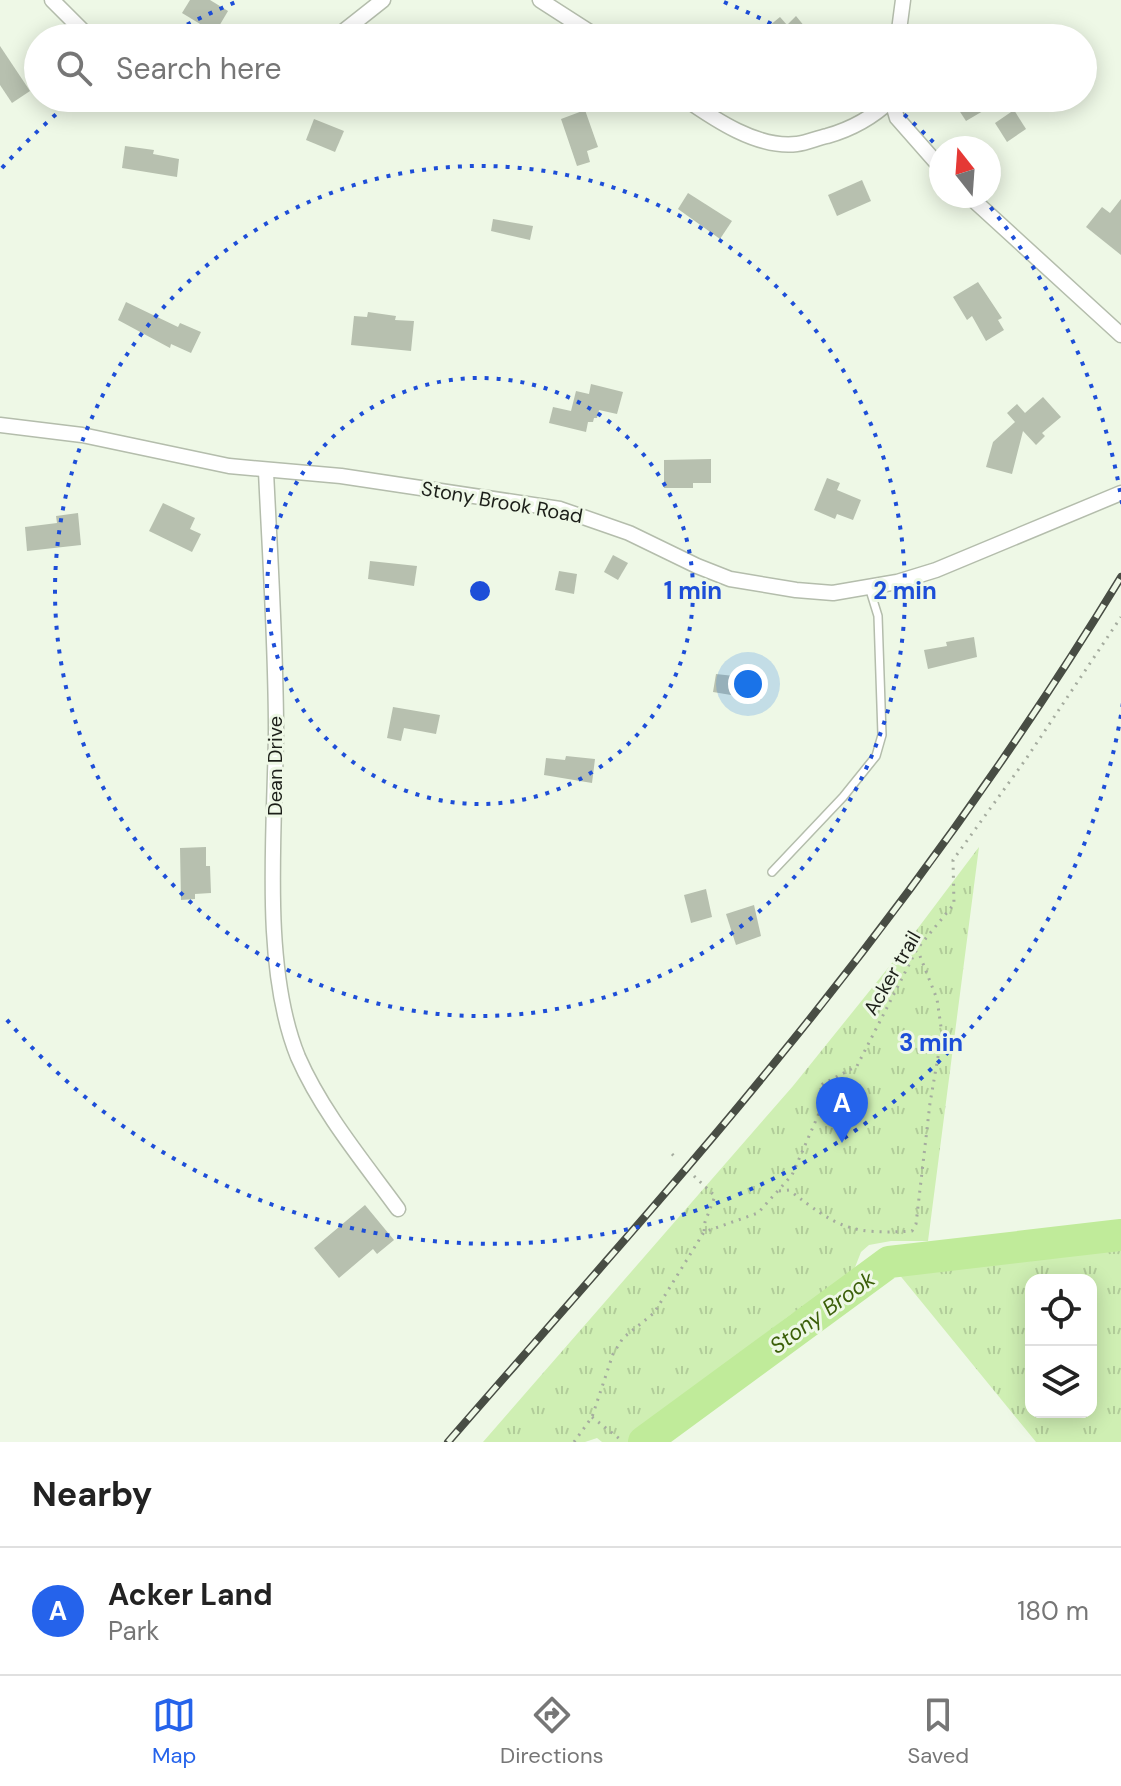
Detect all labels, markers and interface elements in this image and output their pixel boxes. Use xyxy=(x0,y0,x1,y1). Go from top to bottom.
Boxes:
search box xyxy=(24,24,1097,112)
icon: search xyxy=(52,46,96,90)
text: Search here xyxy=(116,49,282,88)
north arrow xyxy=(929,136,1001,208)
street label: Stony Brook Road xyxy=(419,475,585,529)
text: 1 min xyxy=(664,575,722,606)
text: 2 min xyxy=(873,575,937,606)
centre of rings xyxy=(466,577,494,605)
your location xyxy=(728,664,768,704)
street label: Dean Drive xyxy=(262,716,288,816)
street label: Acker trail xyxy=(857,926,927,1020)
text: 3 min xyxy=(899,1027,963,1058)
pin: A xyxy=(816,1077,868,1143)
water label: Stony Brook xyxy=(764,1264,881,1360)
map controls xyxy=(1025,1274,1097,1418)
button: locate xyxy=(1025,1274,1097,1346)
button: layers xyxy=(1025,1346,1097,1418)
text: Nearby xyxy=(32,1472,152,1517)
text: Acker Land xyxy=(108,1575,273,1614)
text: A xyxy=(49,1594,67,1628)
text: 180 m xyxy=(1017,1594,1089,1628)
text: Park xyxy=(108,1614,159,1648)
tab: Map xyxy=(152,1693,196,1770)
tab: Directions xyxy=(500,1693,604,1770)
tab: Saved xyxy=(907,1693,969,1770)

